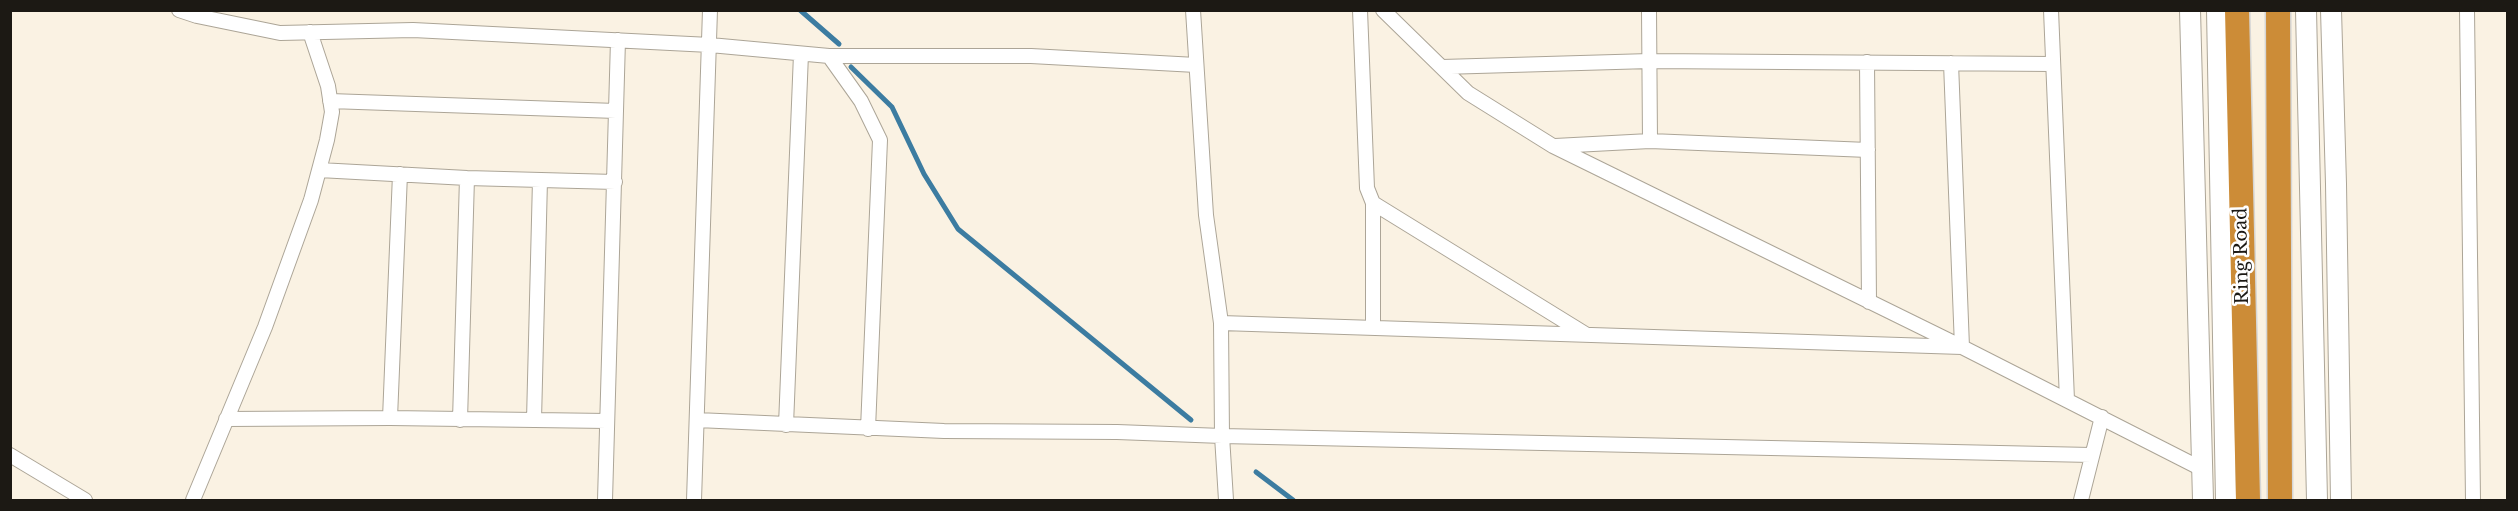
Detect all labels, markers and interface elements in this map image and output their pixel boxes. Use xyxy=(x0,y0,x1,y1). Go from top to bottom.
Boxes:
street label: Ring Road xyxy=(2230,208,2254,304)

